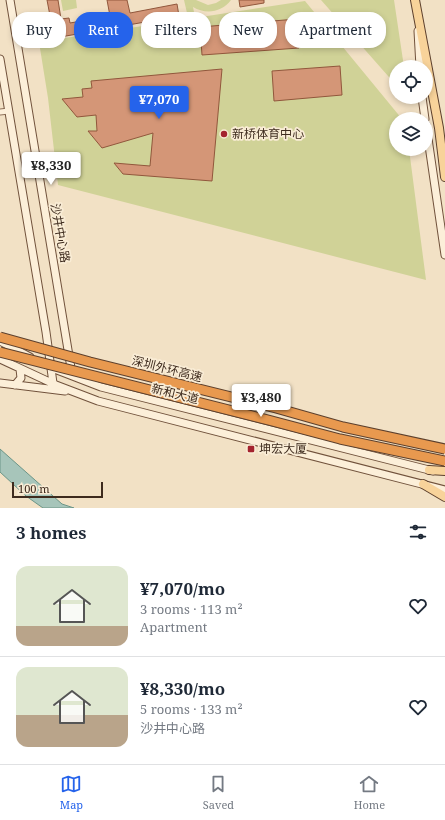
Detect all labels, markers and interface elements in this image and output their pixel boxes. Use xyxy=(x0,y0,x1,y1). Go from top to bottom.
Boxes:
chip: Buy xyxy=(12,12,66,48)
chip: Rent xyxy=(74,12,133,48)
chip: Filters xyxy=(141,12,211,48)
chip: New xyxy=(219,12,277,48)
chip: Apartment xyxy=(285,12,386,48)
map controls xyxy=(389,60,433,156)
button: locate xyxy=(389,60,433,104)
pin: ¥7,070 xyxy=(126,86,192,120)
text: ¥7,070 xyxy=(139,90,179,108)
button: layers xyxy=(389,112,433,156)
place label: 新桥体育中心 xyxy=(232,125,304,142)
marker: 新桥体育中心 xyxy=(219,129,229,139)
pin: ¥8,330 xyxy=(18,152,84,186)
text: ¥8,330 xyxy=(31,156,71,174)
street label: 沙井中心路 xyxy=(47,202,74,264)
street label: 深圳外环高速 xyxy=(130,352,204,385)
street label: 新和大道 xyxy=(150,379,200,408)
pin: ¥3,480 xyxy=(228,384,294,418)
text: ¥3,480 xyxy=(241,388,281,406)
place label: 坤宏大厦 xyxy=(259,440,307,457)
marker: 坤宏大厦 xyxy=(246,444,256,454)
scale bar xyxy=(12,480,103,499)
text: 100 m xyxy=(18,481,50,496)
text: 3 homes xyxy=(16,521,86,544)
icon: filters xyxy=(407,521,429,543)
text: ¥7,070/mo xyxy=(140,577,225,600)
icon: home xyxy=(48,582,96,630)
icon: heart xyxy=(407,595,429,617)
text: 3 rooms · 113 m² xyxy=(140,600,243,618)
text: Apartment xyxy=(140,618,207,636)
text: ¥8,330/mo xyxy=(140,677,225,700)
icon: home xyxy=(48,683,96,731)
icon: heart xyxy=(407,696,429,718)
text: 5 rooms · 133 m² xyxy=(140,700,243,718)
text: 沙井中心路 xyxy=(140,719,205,737)
tab: Map xyxy=(60,773,83,812)
tab: Saved xyxy=(203,773,234,812)
tab: Home xyxy=(354,773,385,812)

